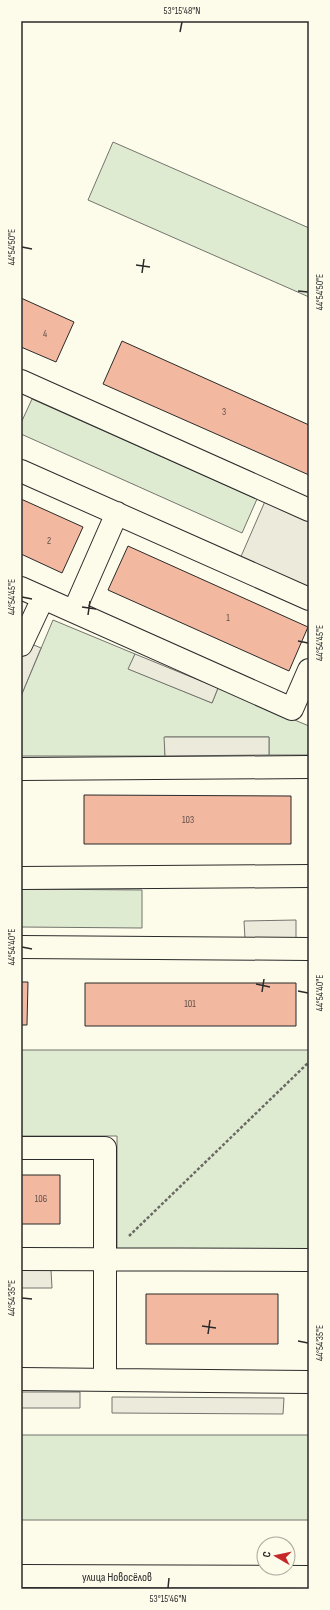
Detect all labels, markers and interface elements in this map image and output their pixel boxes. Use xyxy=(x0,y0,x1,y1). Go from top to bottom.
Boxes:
text: 53°15'48"N xyxy=(164,5,200,17)
text: 44°54'50"E xyxy=(6,229,18,265)
text: 44°54'50"E xyxy=(314,274,326,310)
house number: 4 xyxy=(43,328,47,340)
house number: 3 xyxy=(222,406,226,418)
house number: 2 xyxy=(47,535,51,547)
text: 44°54'45"E xyxy=(6,579,18,615)
house number: 1 xyxy=(226,612,230,624)
text: 44°54'45"E xyxy=(314,625,326,661)
house number: 103 xyxy=(182,814,194,826)
text: 44°54'40"E xyxy=(6,929,18,965)
text: 44°54'40"E xyxy=(314,975,326,1011)
house number: 101 xyxy=(184,998,196,1010)
house number: 106 xyxy=(35,1193,47,1205)
text: 44°54'35"E xyxy=(6,1280,18,1316)
text: 44°54'35"E xyxy=(314,1325,326,1361)
north arrow xyxy=(256,1536,296,1576)
text: С xyxy=(260,1550,274,1558)
street label: улица Новосёлов xyxy=(82,1570,152,1585)
text: 53°15'46"N xyxy=(150,1593,186,1605)

